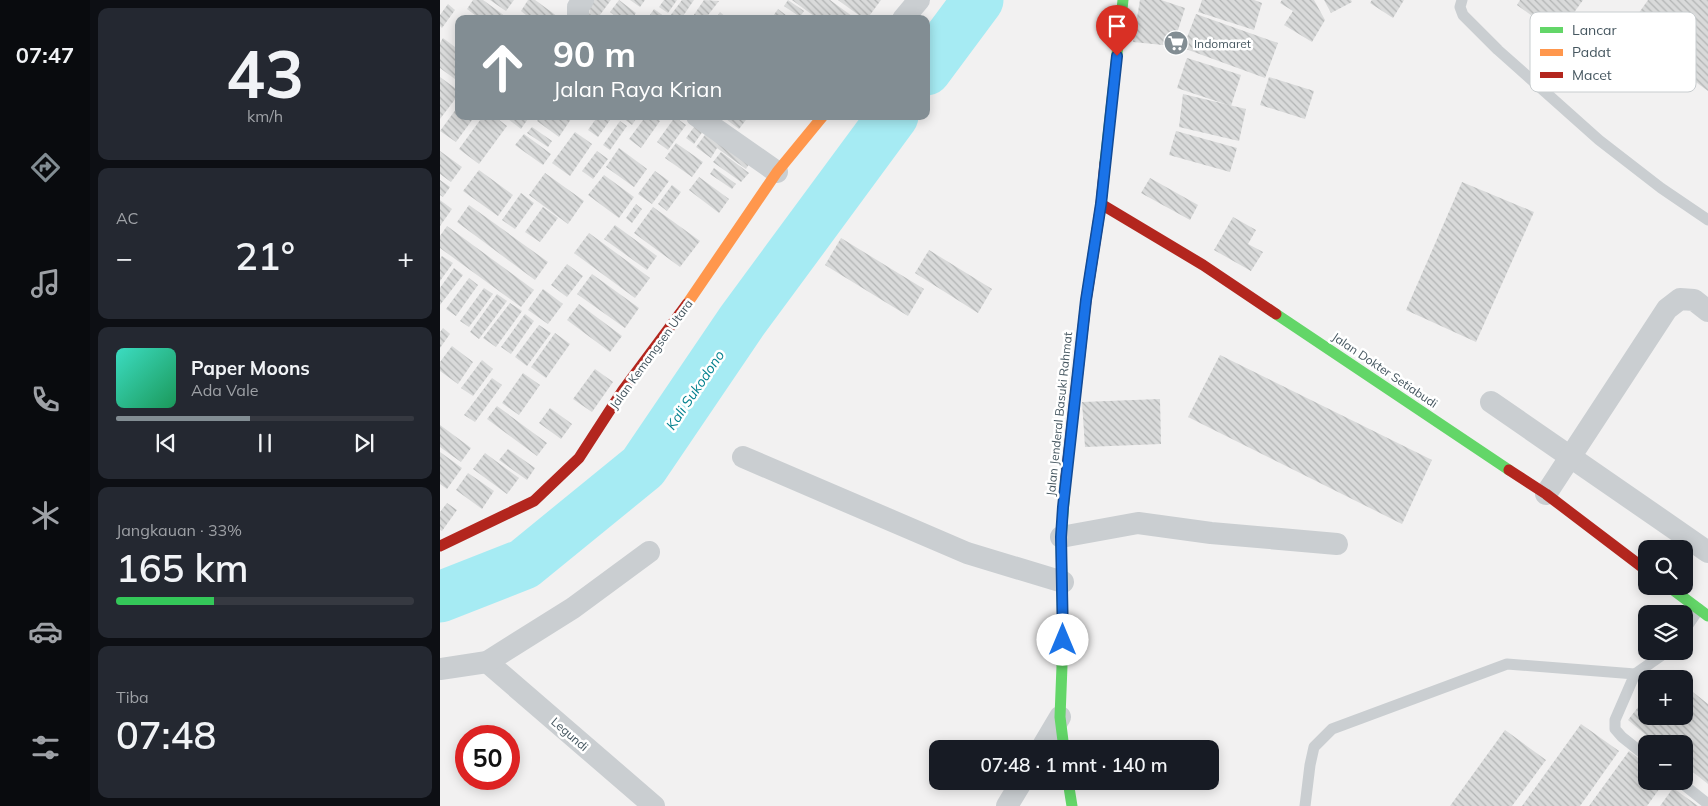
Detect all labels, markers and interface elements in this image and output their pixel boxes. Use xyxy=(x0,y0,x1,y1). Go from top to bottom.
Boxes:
pin xyxy=(1096,5,1138,56)
icon: arrive xyxy=(1103,12,1131,40)
legend xyxy=(1530,12,1696,92)
text: Lancar xyxy=(1572,21,1618,39)
supermarket icon: Indomaret xyxy=(1163,30,1189,56)
text: 90 m xyxy=(553,32,636,76)
text: 43 xyxy=(226,33,304,114)
icon: ahead xyxy=(470,35,535,100)
place label: Indomaret xyxy=(1194,36,1251,51)
text: 07:47 xyxy=(16,41,74,69)
text: Padat xyxy=(1572,43,1611,61)
text: Macet xyxy=(1572,66,1612,84)
text: Jalan Raya Krian xyxy=(553,75,722,103)
text: km/h xyxy=(247,106,283,126)
icon: directions xyxy=(28,150,63,185)
text: AC xyxy=(116,208,139,228)
text: 21° xyxy=(235,232,295,280)
text: − xyxy=(116,240,133,275)
text: + xyxy=(397,240,414,275)
icon: music xyxy=(28,266,63,301)
street label: Jalan Kemangsen Utara xyxy=(606,296,696,412)
street label: Jalan Dokter Setiabudi xyxy=(1329,329,1441,411)
street label: Jalan Jenderal Basuki Rahmat xyxy=(1043,331,1075,497)
water label: Kali Sukodono xyxy=(662,347,728,433)
text: Paper Moons xyxy=(191,356,310,380)
text: Ada Vale xyxy=(191,380,258,400)
icon: phone xyxy=(28,382,63,417)
icon: previous xyxy=(152,429,180,457)
icon: pause xyxy=(251,429,279,457)
icon: next xyxy=(350,429,378,457)
icon: climate xyxy=(28,498,63,533)
text: Jangkauan · 33% xyxy=(116,520,242,540)
map controls xyxy=(1638,540,1693,790)
button: search xyxy=(1638,540,1693,595)
text: 165 km xyxy=(116,544,249,592)
button: layers xyxy=(1638,605,1693,660)
position arrow xyxy=(1036,613,1088,665)
icon: car xyxy=(28,614,63,649)
button: + xyxy=(1638,670,1693,725)
text: Tiba xyxy=(116,687,149,707)
text: 07:48 xyxy=(116,711,216,759)
street label: Legundi xyxy=(548,714,592,754)
speed limit sign: 50 xyxy=(455,725,520,790)
icon: filters xyxy=(28,730,63,765)
button: − xyxy=(1638,735,1693,790)
text: 07:48 · 1 mnt · 140 m xyxy=(980,753,1168,777)

